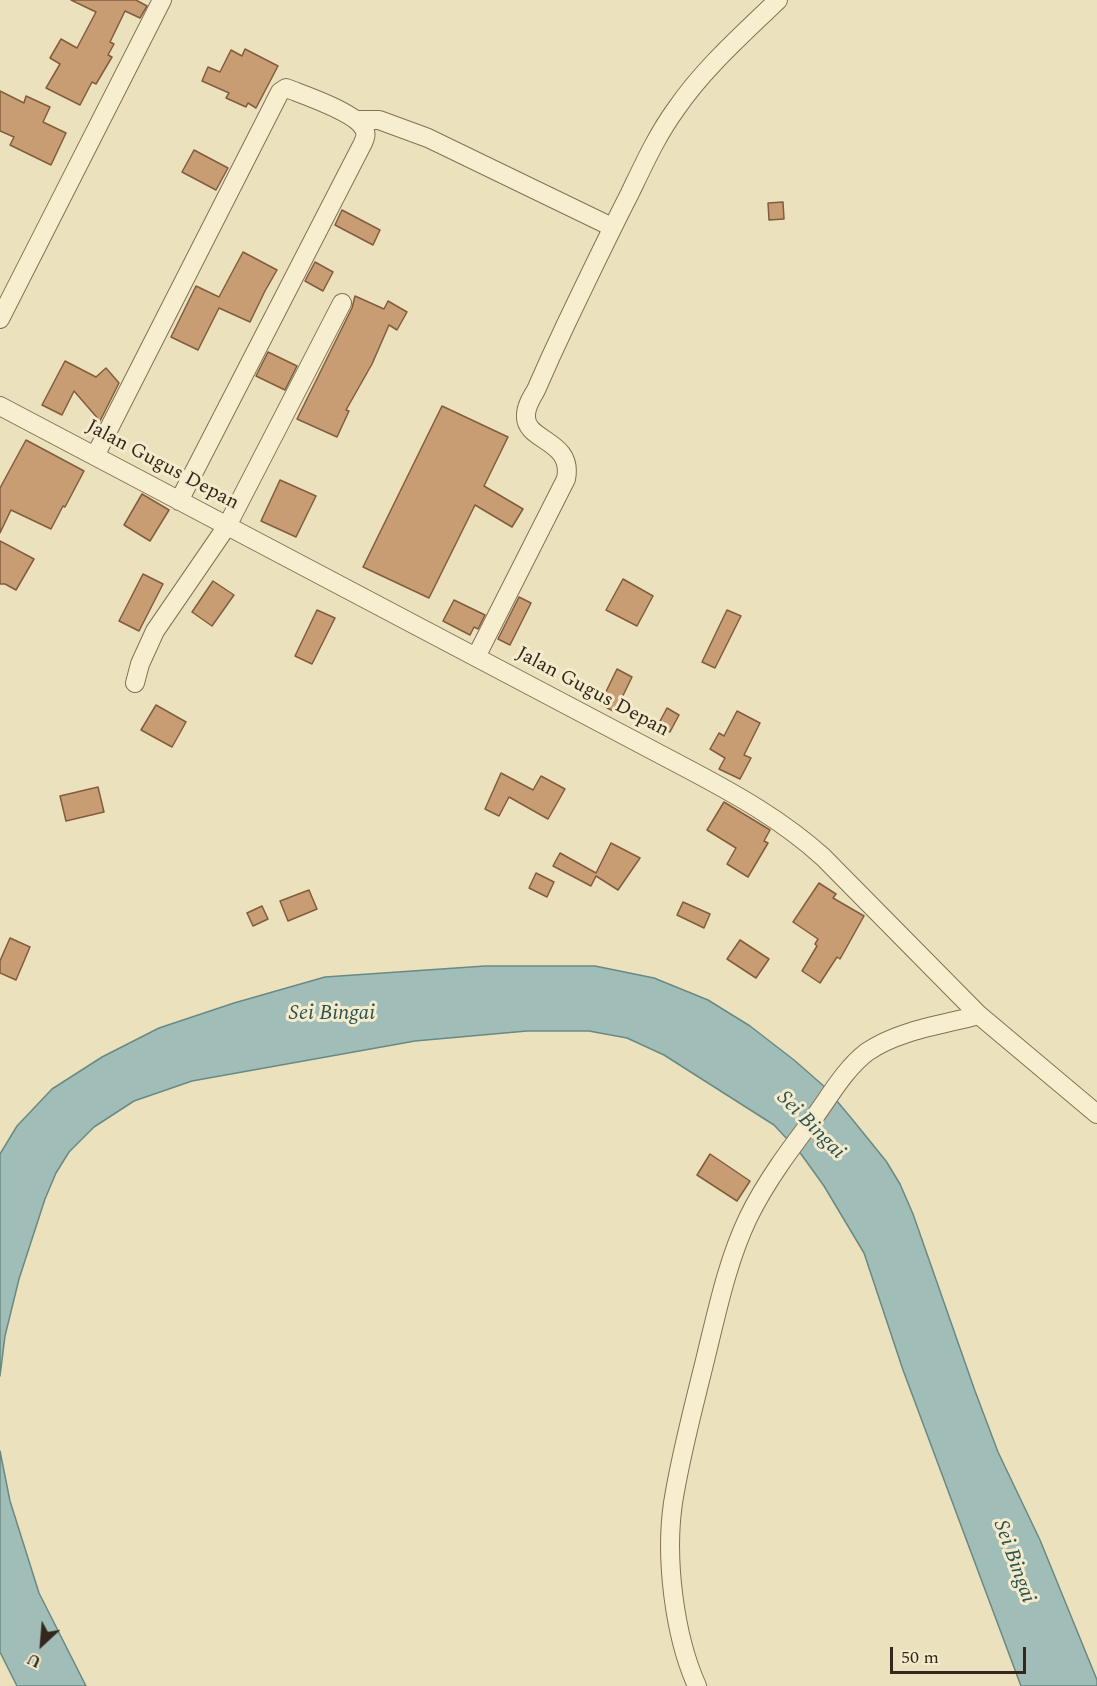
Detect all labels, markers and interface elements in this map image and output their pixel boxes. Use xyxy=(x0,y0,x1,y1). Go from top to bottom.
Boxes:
street label: Jalan Gugus Depan xyxy=(82,416,242,516)
street label: Jalan Gugus Depan xyxy=(512,643,672,743)
water label: Sei Bingai xyxy=(289,1002,375,1028)
water label: Sei Bingai xyxy=(771,1087,849,1165)
water label: Sei Bingai xyxy=(986,1517,1040,1607)
north arrow xyxy=(12,1614,72,1674)
scale bar xyxy=(893,1635,1030,1673)
text: 50 m xyxy=(901,1644,939,1671)
text: U xyxy=(23,1646,45,1674)

